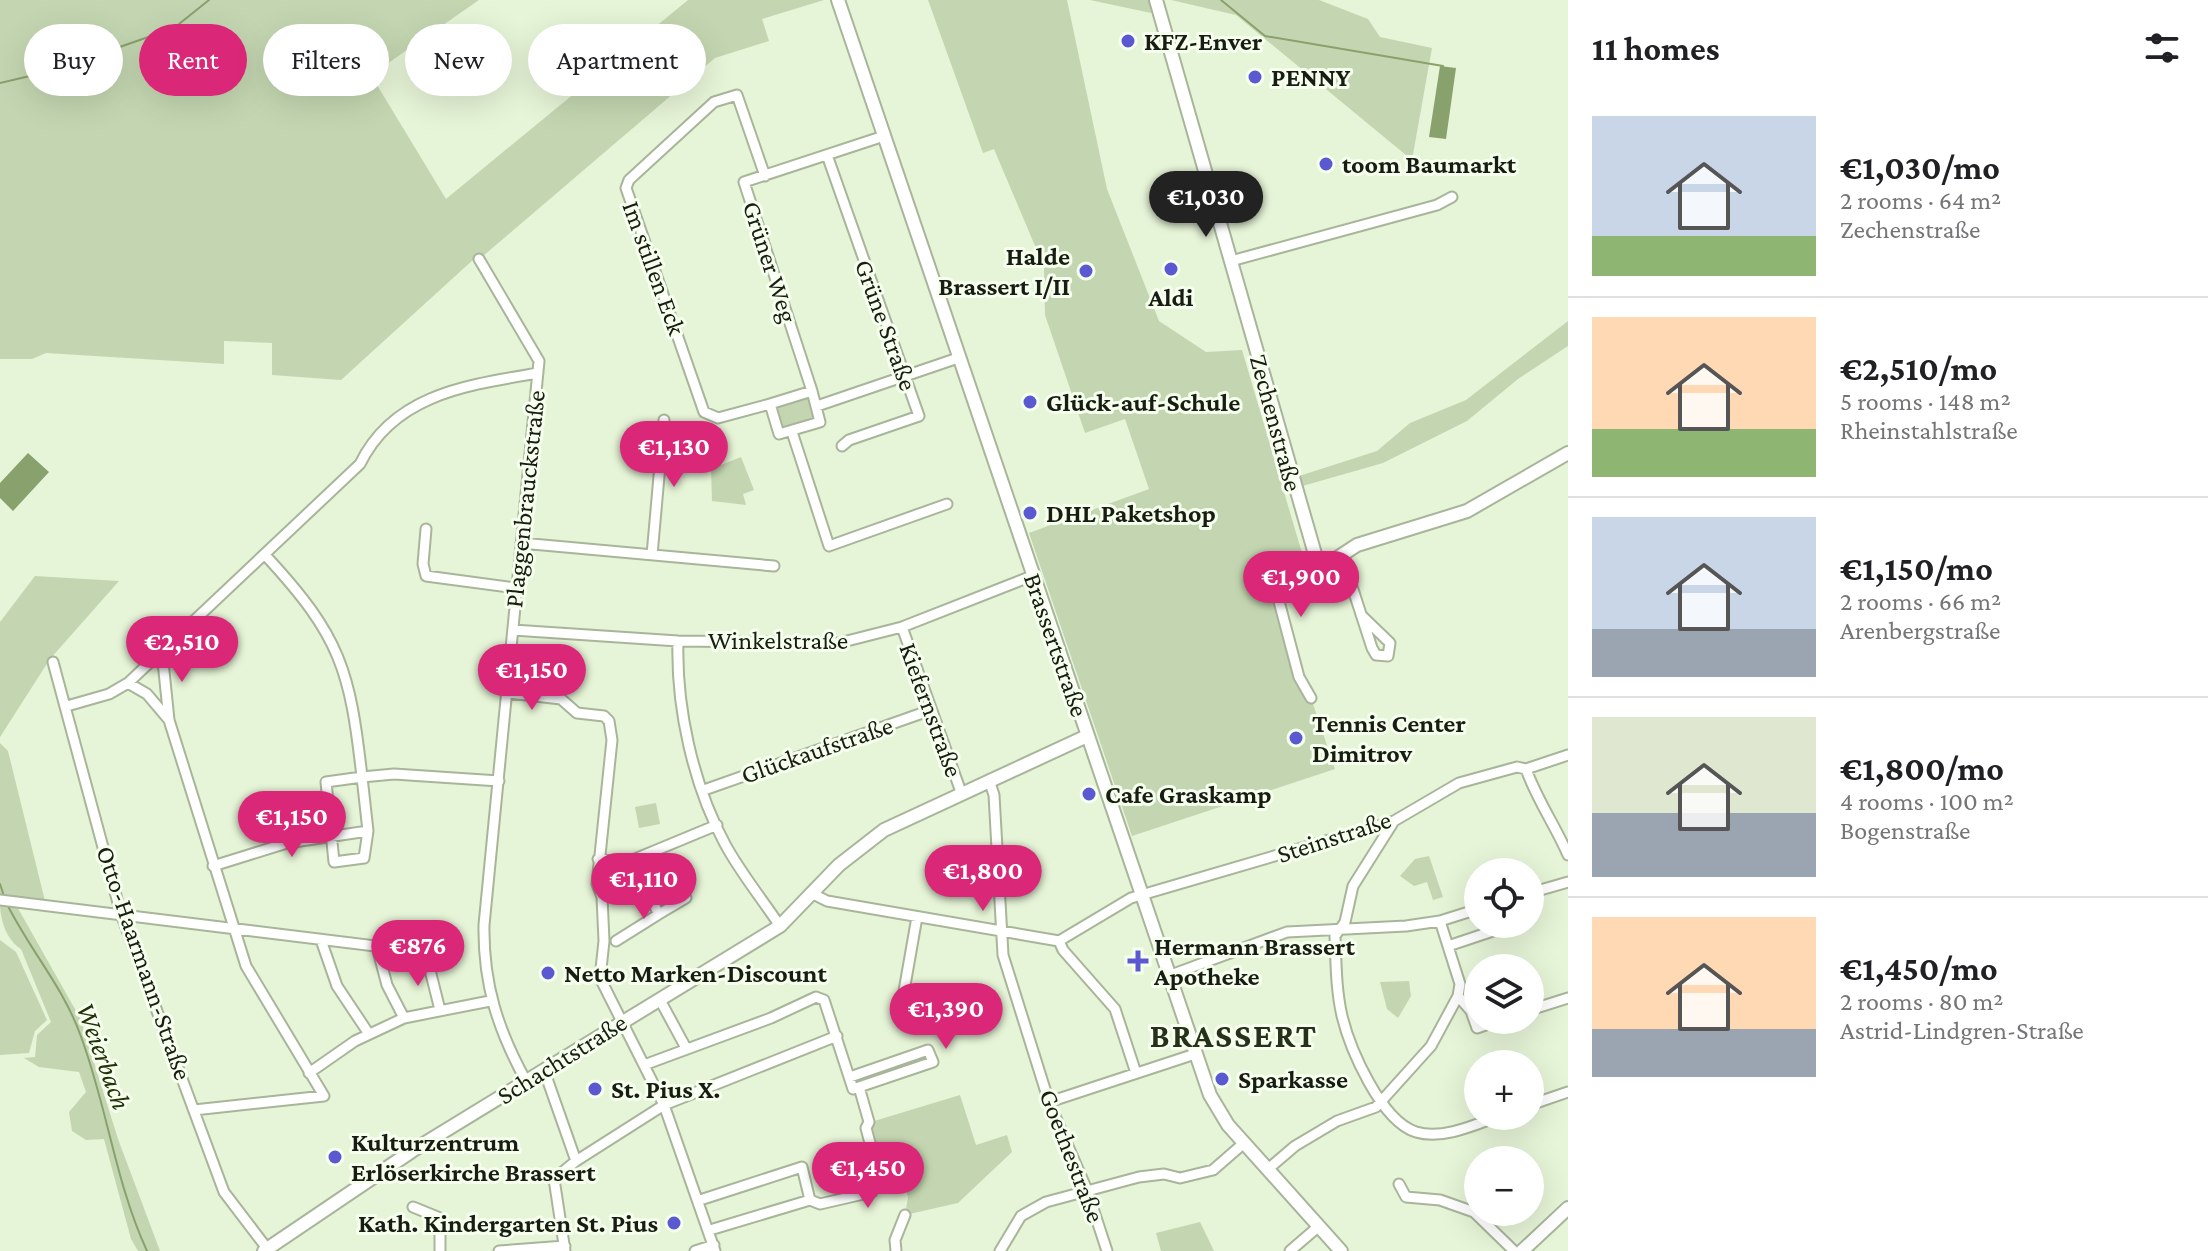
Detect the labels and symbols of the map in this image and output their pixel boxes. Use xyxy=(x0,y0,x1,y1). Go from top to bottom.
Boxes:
place label: KFZ-Enver xyxy=(1144,27,1263,56)
marker: KFZ-Enver xyxy=(1119,32,1137,50)
place label: PENNY xyxy=(1271,63,1351,92)
marker: PENNY xyxy=(1246,68,1264,86)
place label: toom Baumarkt xyxy=(1342,150,1517,179)
marker: toom Baumarkt xyxy=(1317,155,1335,173)
pin: €1,030 xyxy=(1141,171,1271,239)
street label: Im stillen Eck xyxy=(616,197,692,339)
street label: Grüner Weg xyxy=(737,198,803,327)
place label: Halde Brassert I/II xyxy=(938,242,1070,301)
street label: Grüne Straße xyxy=(849,256,923,394)
marker: Aldi xyxy=(1162,260,1180,278)
marker: Halde Brassert I/II xyxy=(1077,262,1095,280)
place label: Aldi xyxy=(1148,283,1194,312)
street label: Zechenstraße xyxy=(1244,351,1308,495)
place label: Glück-auf-Schule xyxy=(1046,388,1240,417)
street label: Plaggenbrauckstraße xyxy=(499,389,551,609)
marker: Glück-auf-Schule xyxy=(1021,393,1039,411)
pin: €1,130 xyxy=(609,421,739,489)
place label: DHL Paketshop xyxy=(1046,499,1216,528)
marker: DHL Paketshop xyxy=(1021,504,1039,522)
pin: €1,900 xyxy=(1236,551,1366,619)
street label: Brassertstraße xyxy=(1018,569,1094,721)
pin: €2,510 xyxy=(117,616,247,684)
street label: Winkelstraße xyxy=(708,626,848,655)
street label: Kiefernstraße xyxy=(893,639,969,781)
pin: €1,150 xyxy=(467,644,597,712)
place label: Tennis Center Dimitrov xyxy=(1312,709,1466,768)
street label: Glückaufstraße xyxy=(737,710,897,790)
marker: Tennis Center Dimitrov xyxy=(1287,729,1305,747)
place label: Cafe Graskamp xyxy=(1105,780,1272,809)
marker: Cafe Graskamp xyxy=(1080,785,1098,803)
pin: €1,150 xyxy=(227,791,357,859)
street label: Steinstraße xyxy=(1273,805,1395,869)
street label: Otto-Haarmann-Straße xyxy=(90,842,198,1084)
pin: €1,800 xyxy=(918,845,1048,913)
pin: €1,110 xyxy=(579,853,709,921)
pin: €876 xyxy=(371,920,465,988)
place label: Hermann Brassert Apotheke xyxy=(1153,932,1355,991)
marker: Hermann Brassert Apotheke xyxy=(1129,952,1147,970)
place label: Netto Marken-Discount xyxy=(564,959,828,988)
marker: Netto Marken-Discount xyxy=(539,964,557,982)
pin: €1,390 xyxy=(881,983,1011,1051)
water label: Weierbach xyxy=(70,998,138,1114)
street label: Schachtstraße xyxy=(492,1008,632,1110)
district label: BRASSERT xyxy=(1150,1017,1318,1054)
place label: Sparkasse xyxy=(1238,1065,1348,1094)
marker: Sparkasse xyxy=(1213,1070,1231,1088)
place label: St. Pius X. xyxy=(611,1075,721,1104)
marker: St. Pius X. xyxy=(586,1080,604,1098)
street label: Goethestraße xyxy=(1033,1085,1111,1227)
place label: Kulturzentrum Erlöserkirche Brassert xyxy=(351,1128,596,1187)
pin: €1,450 xyxy=(803,1142,933,1210)
marker: Kulturzentrum Erlöserkirche Brassert xyxy=(326,1148,344,1166)
place label: Kath. Kindergarten St. Pius xyxy=(358,1209,658,1238)
marker: Kath. Kindergarten St. Pius xyxy=(665,1214,683,1232)

